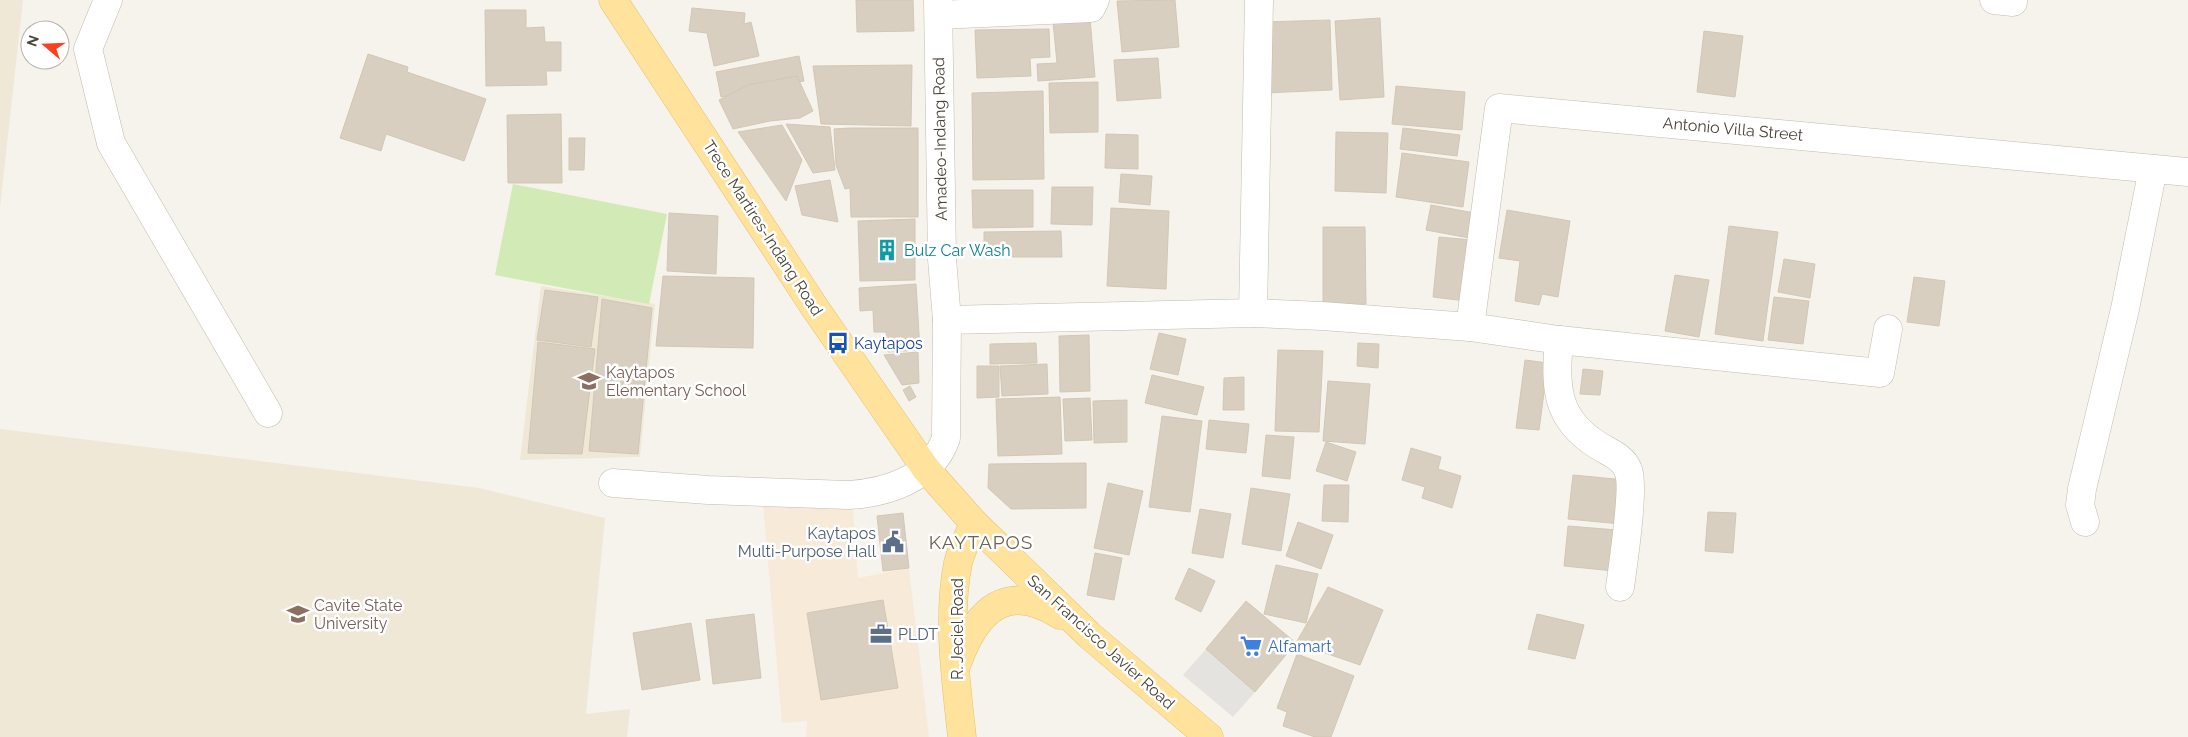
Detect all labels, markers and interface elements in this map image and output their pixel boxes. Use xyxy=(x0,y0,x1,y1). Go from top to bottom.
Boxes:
north arrow xyxy=(20,20,70,70)
text: N xyxy=(23,33,42,48)
street label: Amadeo-Indang Road xyxy=(929,57,951,221)
street label: Antonio Villa Street xyxy=(1662,113,1805,145)
street label: Trece Martires-Indang Road xyxy=(699,137,827,319)
building icon: Bulz Car Wash xyxy=(874,237,900,263)
place label: Bulz Car Wash xyxy=(904,241,1011,260)
bus stop icon: Kaytapos xyxy=(825,330,851,356)
place label: Kaytapos xyxy=(854,334,923,353)
place label: Kaytapos Elementary School xyxy=(606,363,747,400)
school or university icon: Kaytapos Elementary School xyxy=(576,368,602,394)
place label: Kaytapos Multi-Purpose Hall xyxy=(738,524,877,561)
public building icon: Kaytapos Multi-Purpose Hall xyxy=(880,529,906,555)
district label: KAYTAPOS xyxy=(929,531,1033,553)
street label: San Francisco Javier Road xyxy=(1024,571,1178,713)
street label: R. Jeciel Road xyxy=(948,578,967,680)
place label: Cavite State University xyxy=(314,596,402,633)
school or university icon: Cavite State University xyxy=(285,601,311,627)
office icon: PLDT xyxy=(868,621,894,647)
place label: PLDT xyxy=(898,625,938,644)
supermarket icon: Alfamart xyxy=(1238,633,1264,659)
place label: Alfamart xyxy=(1268,637,1332,656)

